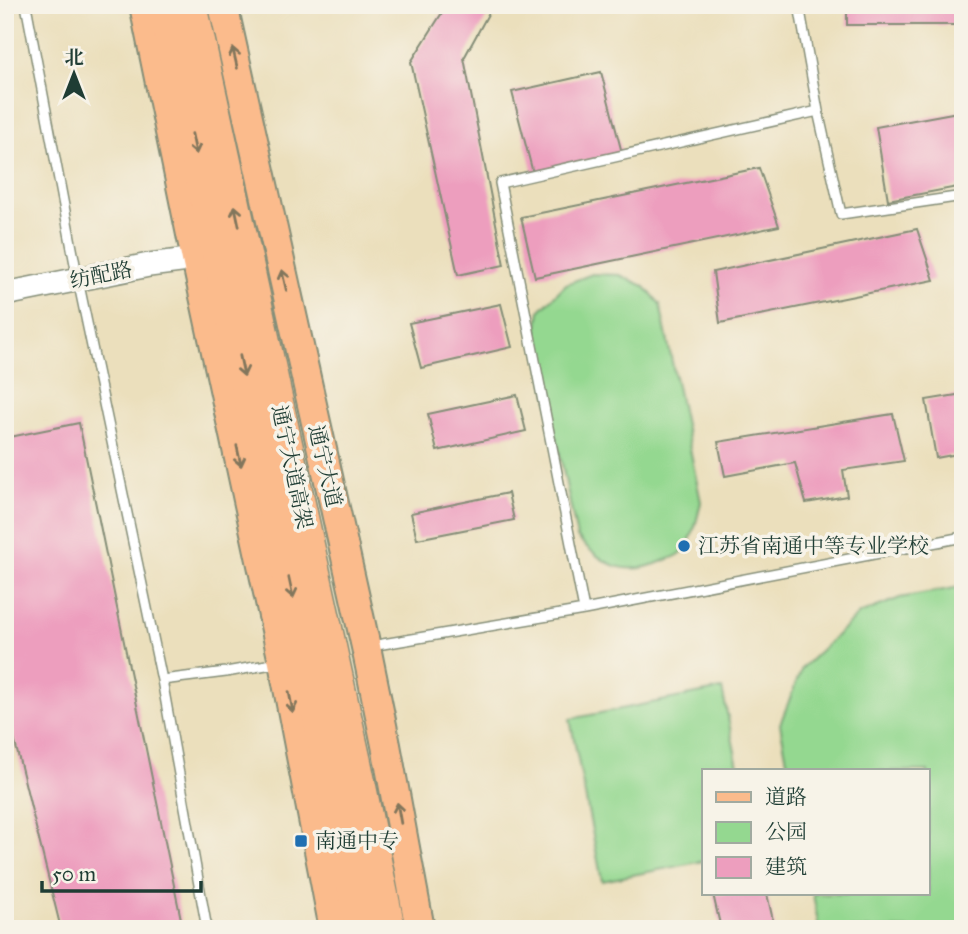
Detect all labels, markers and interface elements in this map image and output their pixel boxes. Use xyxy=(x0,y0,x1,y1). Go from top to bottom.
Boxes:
north arrow xyxy=(38,38,108,108)
text: 北 xyxy=(64,46,84,69)
one-way arrow xyxy=(227,47,240,69)
one-way arrow xyxy=(187,132,201,155)
one-way arrow xyxy=(230,205,244,228)
street label: 纺配路 xyxy=(68,256,134,294)
one-way arrow xyxy=(277,269,290,292)
one-way arrow xyxy=(236,354,250,377)
street label: 通宁大道高架 xyxy=(266,403,318,531)
street label: 通宁大道 xyxy=(303,422,347,510)
one-way arrow xyxy=(232,444,246,467)
place label: 江苏省南通中等专业学校 xyxy=(698,533,929,559)
marker: 江苏省南通中等专业学校 xyxy=(676,538,692,554)
one-way arrow xyxy=(284,576,298,599)
one-way arrow xyxy=(284,690,298,713)
legend xyxy=(702,769,930,895)
text: 道路 xyxy=(765,784,807,810)
one-way arrow xyxy=(391,802,405,825)
text: 公园 xyxy=(765,819,807,845)
place label: 南通中专 xyxy=(315,828,399,854)
marker: 南通中专 xyxy=(293,833,309,849)
scale bar xyxy=(42,850,201,894)
text: 建筑 xyxy=(765,854,807,880)
text: 50 m xyxy=(52,861,97,887)

